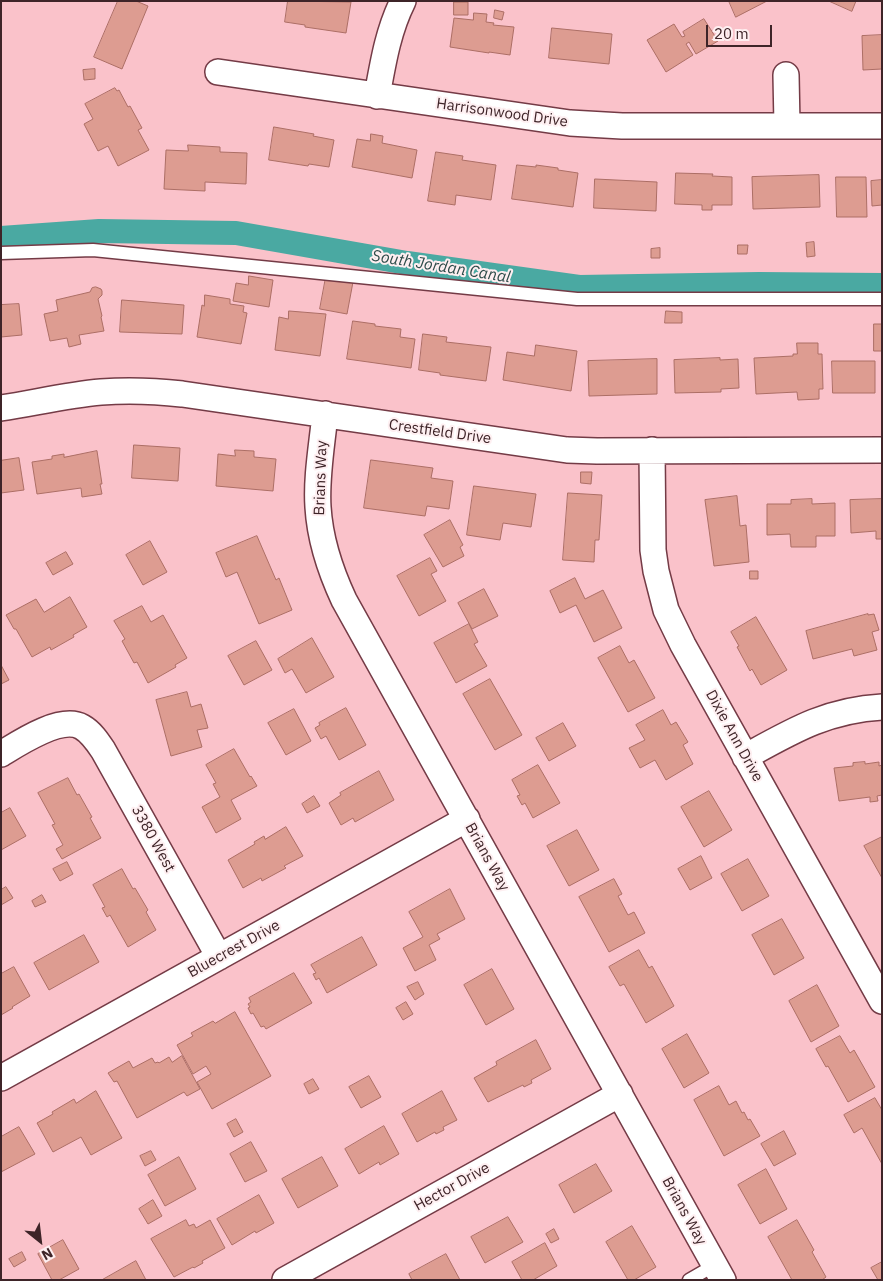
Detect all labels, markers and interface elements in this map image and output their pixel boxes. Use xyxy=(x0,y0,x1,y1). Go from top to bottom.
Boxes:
scale bar xyxy=(708,15,774,47)
text: 20 m xyxy=(714,24,749,43)
street label: Harrisonwood Drive xyxy=(435,95,569,131)
water label: South Jordan Canal xyxy=(370,247,512,287)
street label: Crestfield Drive xyxy=(388,416,492,448)
street label: Brians Way xyxy=(311,440,331,516)
street label: Dixie Ann Drive xyxy=(701,687,767,785)
street label: 3380 West xyxy=(127,803,179,875)
street label: Brians Way xyxy=(461,820,513,894)
street label: Bluecrest Drive xyxy=(185,916,283,982)
street label: Hector Drive xyxy=(411,1159,493,1215)
street label: Brians Way xyxy=(658,1174,710,1248)
north arrow xyxy=(15,1216,65,1266)
text: N xyxy=(38,1244,56,1264)

